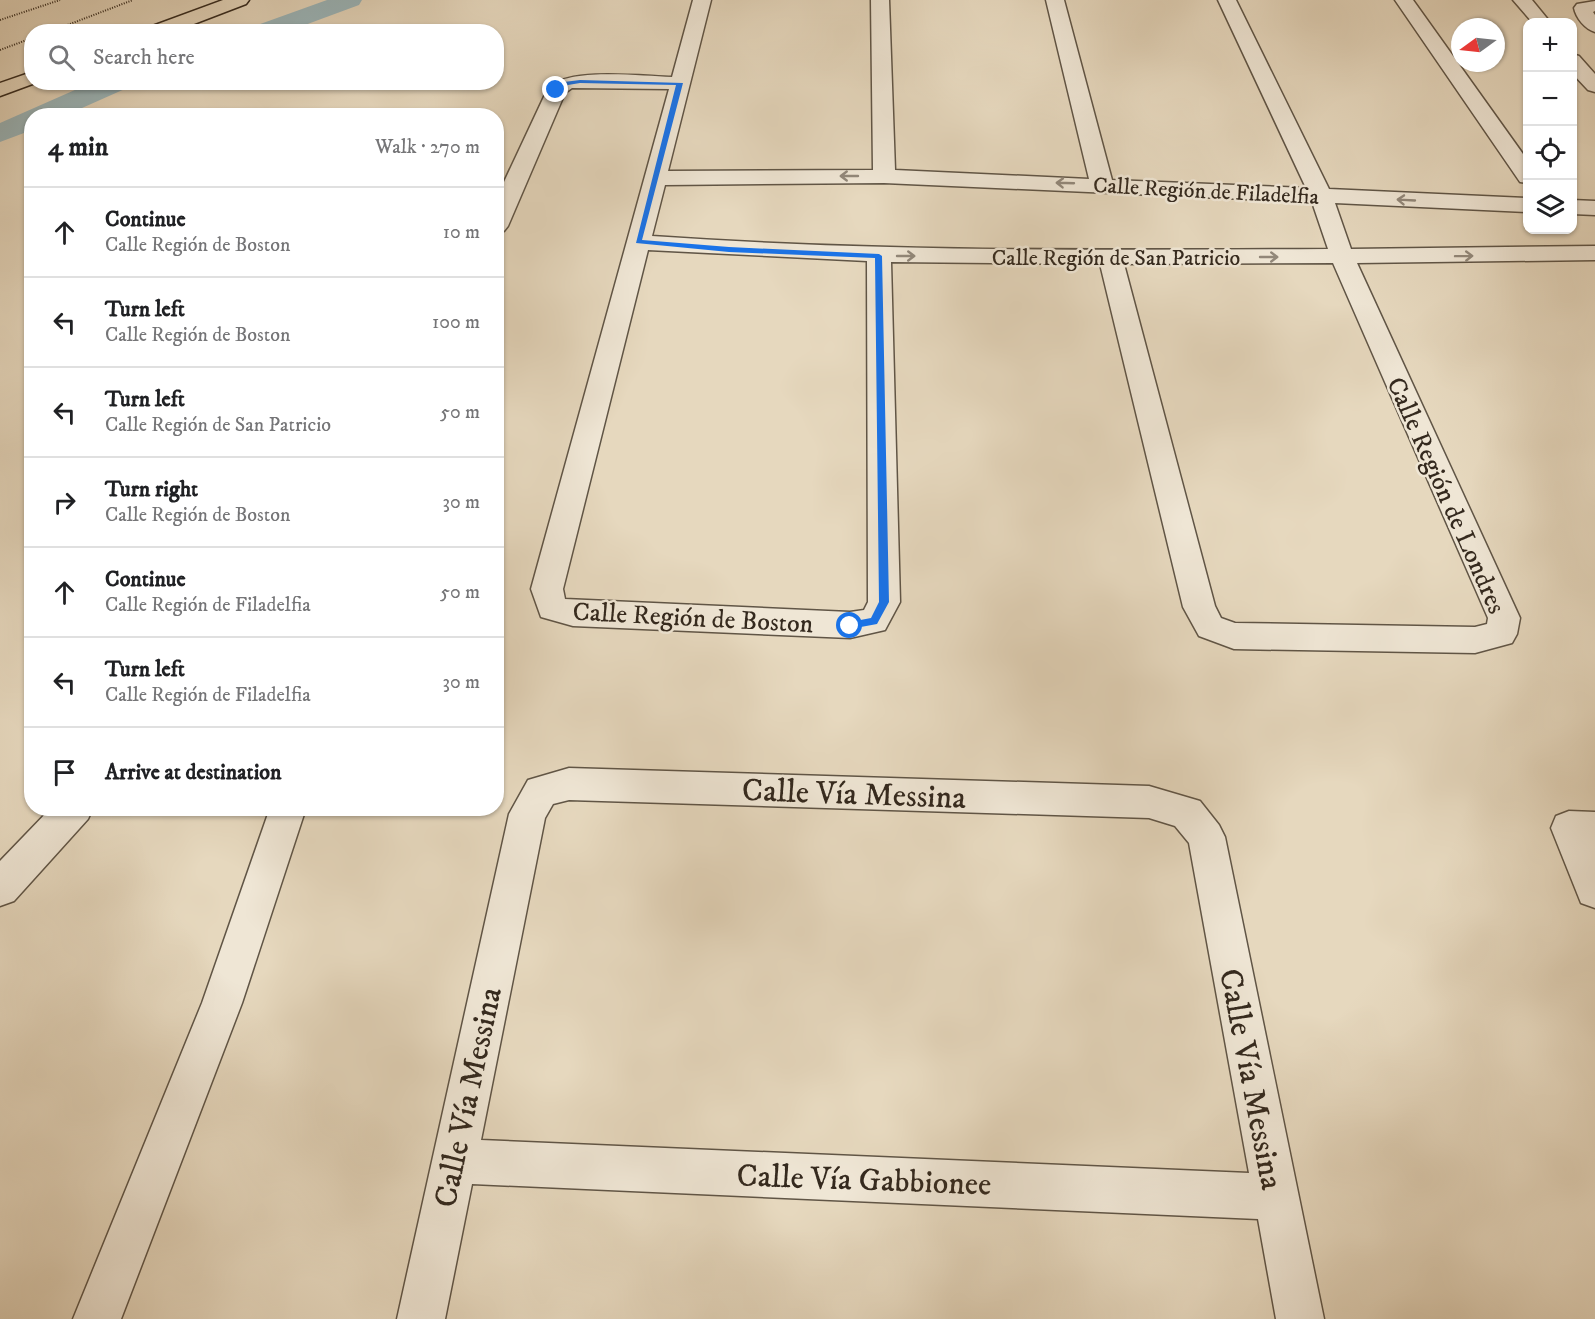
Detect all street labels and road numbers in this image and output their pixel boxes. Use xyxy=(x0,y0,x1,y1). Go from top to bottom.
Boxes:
street label: Calle Región de Filadelfia xyxy=(1092,172,1320,211)
street label: Calle Región de San Patricio xyxy=(992,245,1240,272)
street label: Calle Región de Londres xyxy=(1379,372,1513,619)
street label: Calle Región de Boston xyxy=(572,596,815,641)
street label: Calle Vía Messina xyxy=(741,771,967,819)
street label: Calle Vía Messina xyxy=(1209,966,1291,1194)
street label: Calle Vía Messina xyxy=(426,983,512,1211)
street label: Calle Vía Gabbionee xyxy=(736,1157,992,1205)

